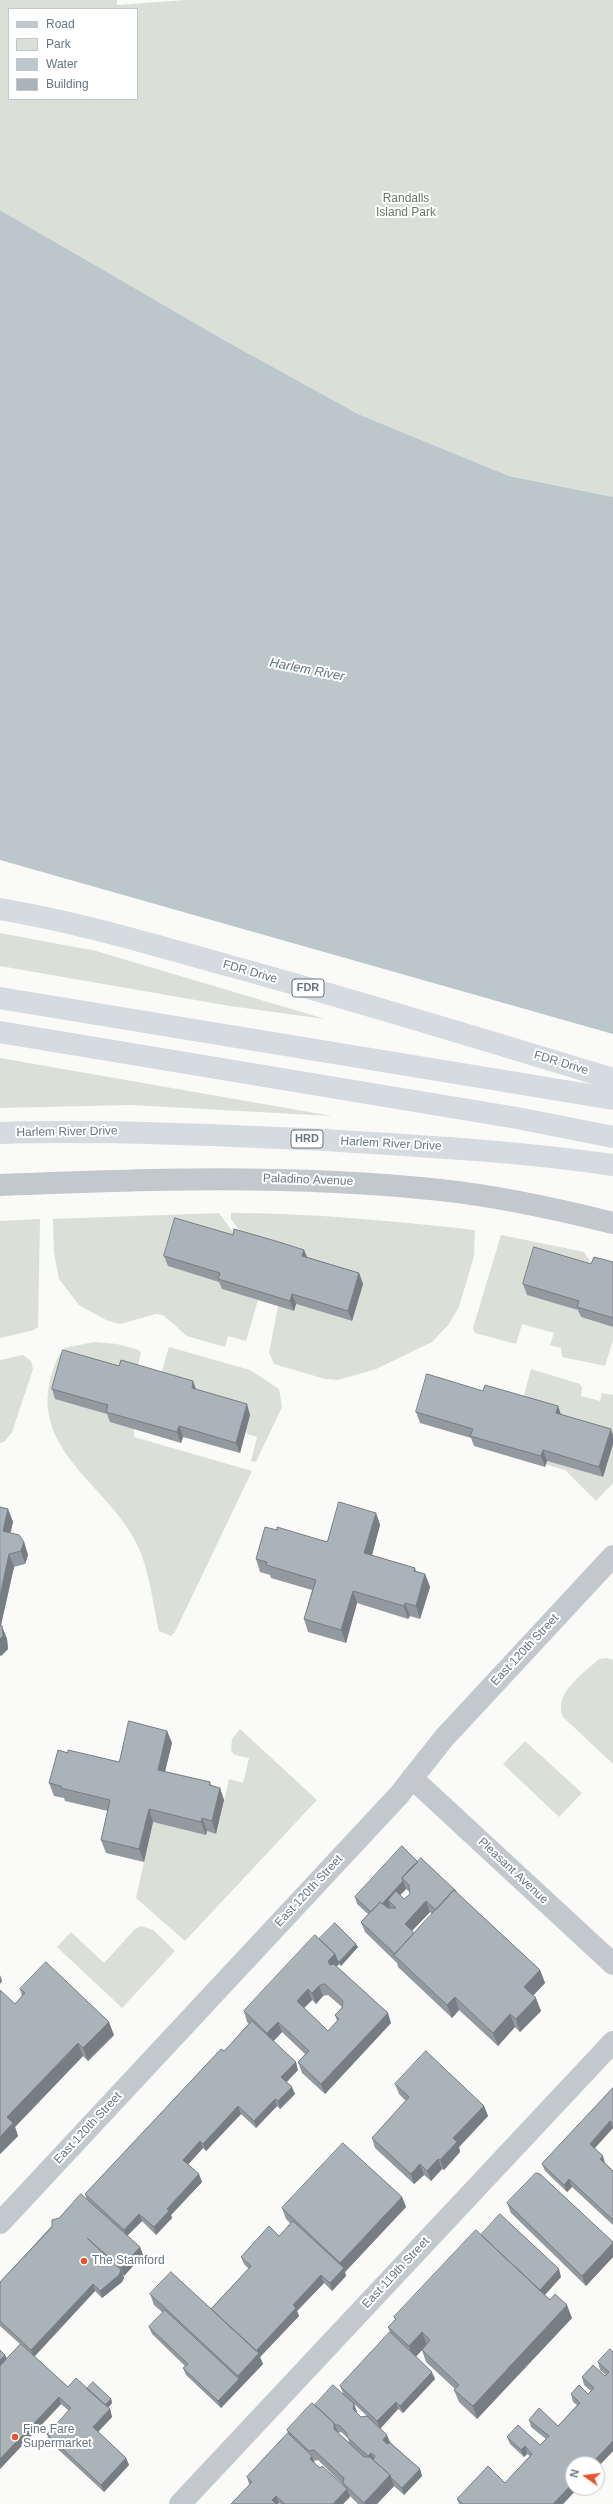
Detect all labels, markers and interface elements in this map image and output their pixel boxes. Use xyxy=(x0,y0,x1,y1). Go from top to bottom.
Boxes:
legend xyxy=(8,8,138,100)
text: Road xyxy=(46,17,75,31)
text: Park xyxy=(46,37,71,51)
text: Water xyxy=(46,57,78,71)
text: Building xyxy=(46,77,89,91)
park label: Randalls Island Park xyxy=(376,192,436,220)
water label: Harlem River xyxy=(268,655,346,685)
street label: FDR Drive xyxy=(221,957,279,987)
road number: FDR xyxy=(292,979,324,997)
street label: FDR Drive xyxy=(532,1048,590,1078)
street label: Harlem River Drive xyxy=(16,1124,118,1140)
road number: HRD xyxy=(291,1130,323,1148)
street label: Harlem River Drive xyxy=(340,1134,442,1154)
street label: Paladino Avenue xyxy=(263,1171,353,1189)
street label: East 120th Street xyxy=(488,1611,562,1689)
street label: Pleasant Avenue xyxy=(475,1835,551,1907)
street label: East 120th Street xyxy=(272,1852,346,1930)
street label: East 120th Street xyxy=(51,2089,125,2167)
street label: East 119th Street xyxy=(359,2235,433,2311)
place label: The Stamford xyxy=(92,2254,165,2268)
marker: The Stamford xyxy=(79,2256,89,2266)
place label: Fine Fare Supermarket xyxy=(23,2423,92,2451)
marker: Fine Fare Supermarket xyxy=(10,2432,20,2442)
north arrow xyxy=(565,2456,605,2496)
text: N xyxy=(568,2468,581,2479)

